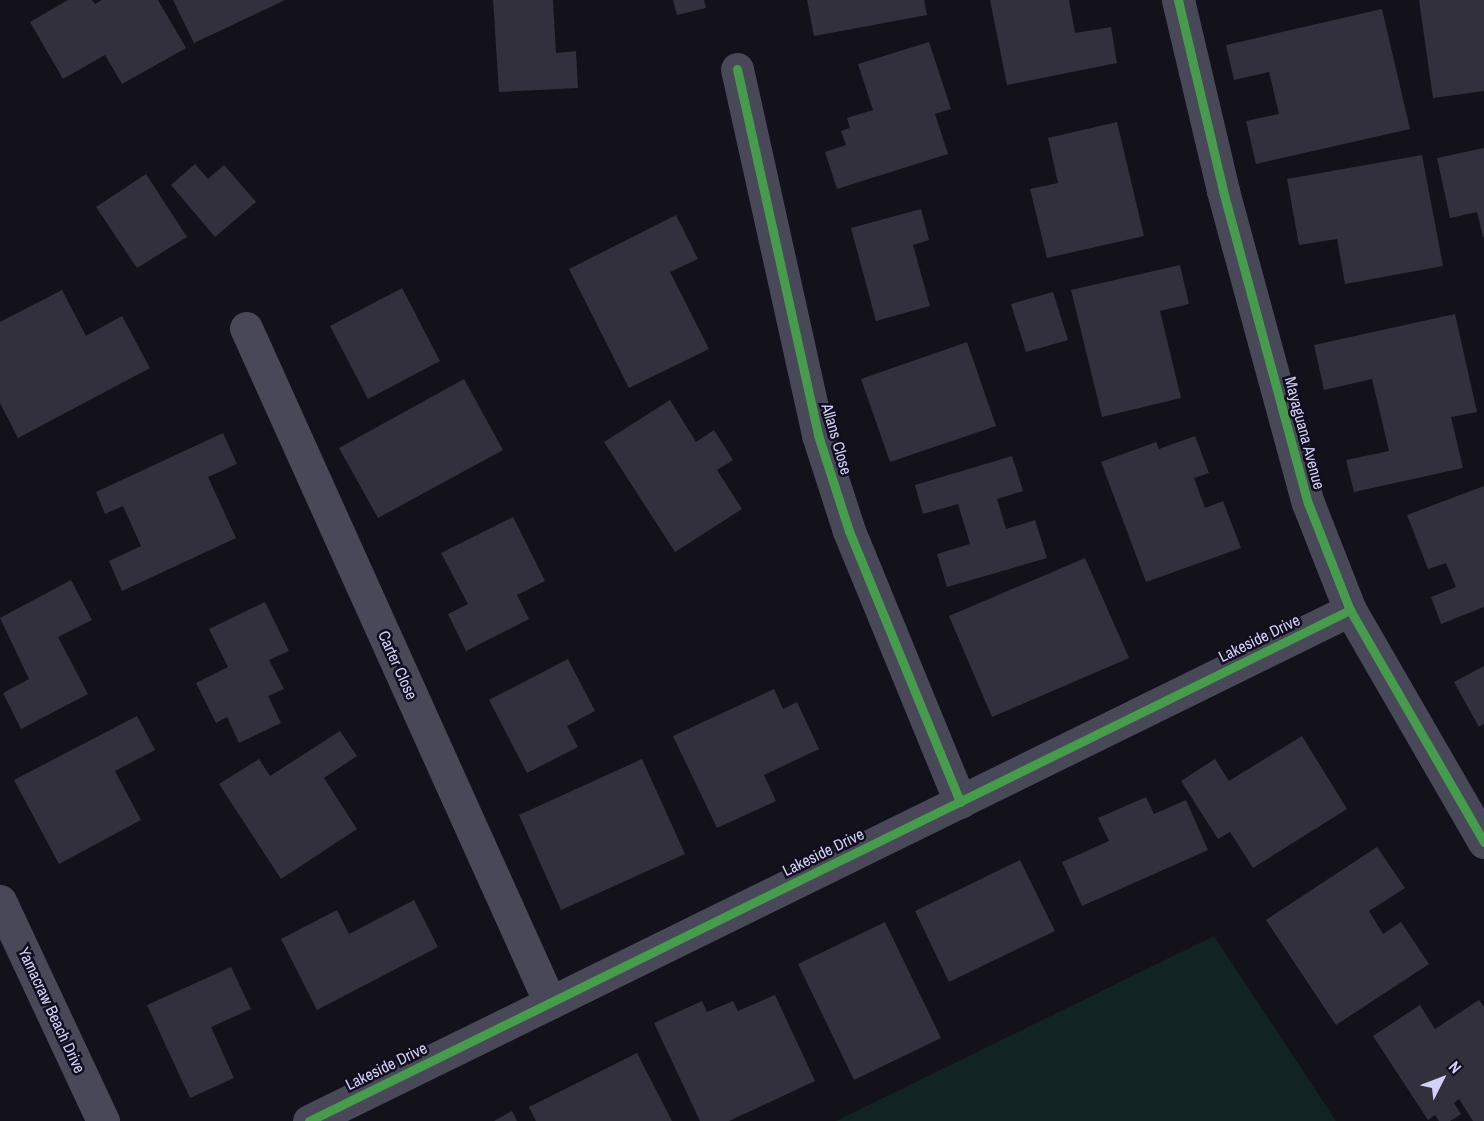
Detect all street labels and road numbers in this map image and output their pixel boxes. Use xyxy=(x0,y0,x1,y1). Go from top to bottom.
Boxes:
street label: Mayaguana Avenue xyxy=(1281,374,1329,492)
street label: Allans Close xyxy=(818,401,856,477)
street label: Lakeside Drive xyxy=(1215,610,1303,666)
street label: Carter Close xyxy=(374,627,422,703)
street label: Lakeside Drive xyxy=(779,824,867,880)
street label: Yamacraw Beach Drive xyxy=(14,944,90,1076)
street label: Lakeside Drive xyxy=(342,1038,430,1094)

